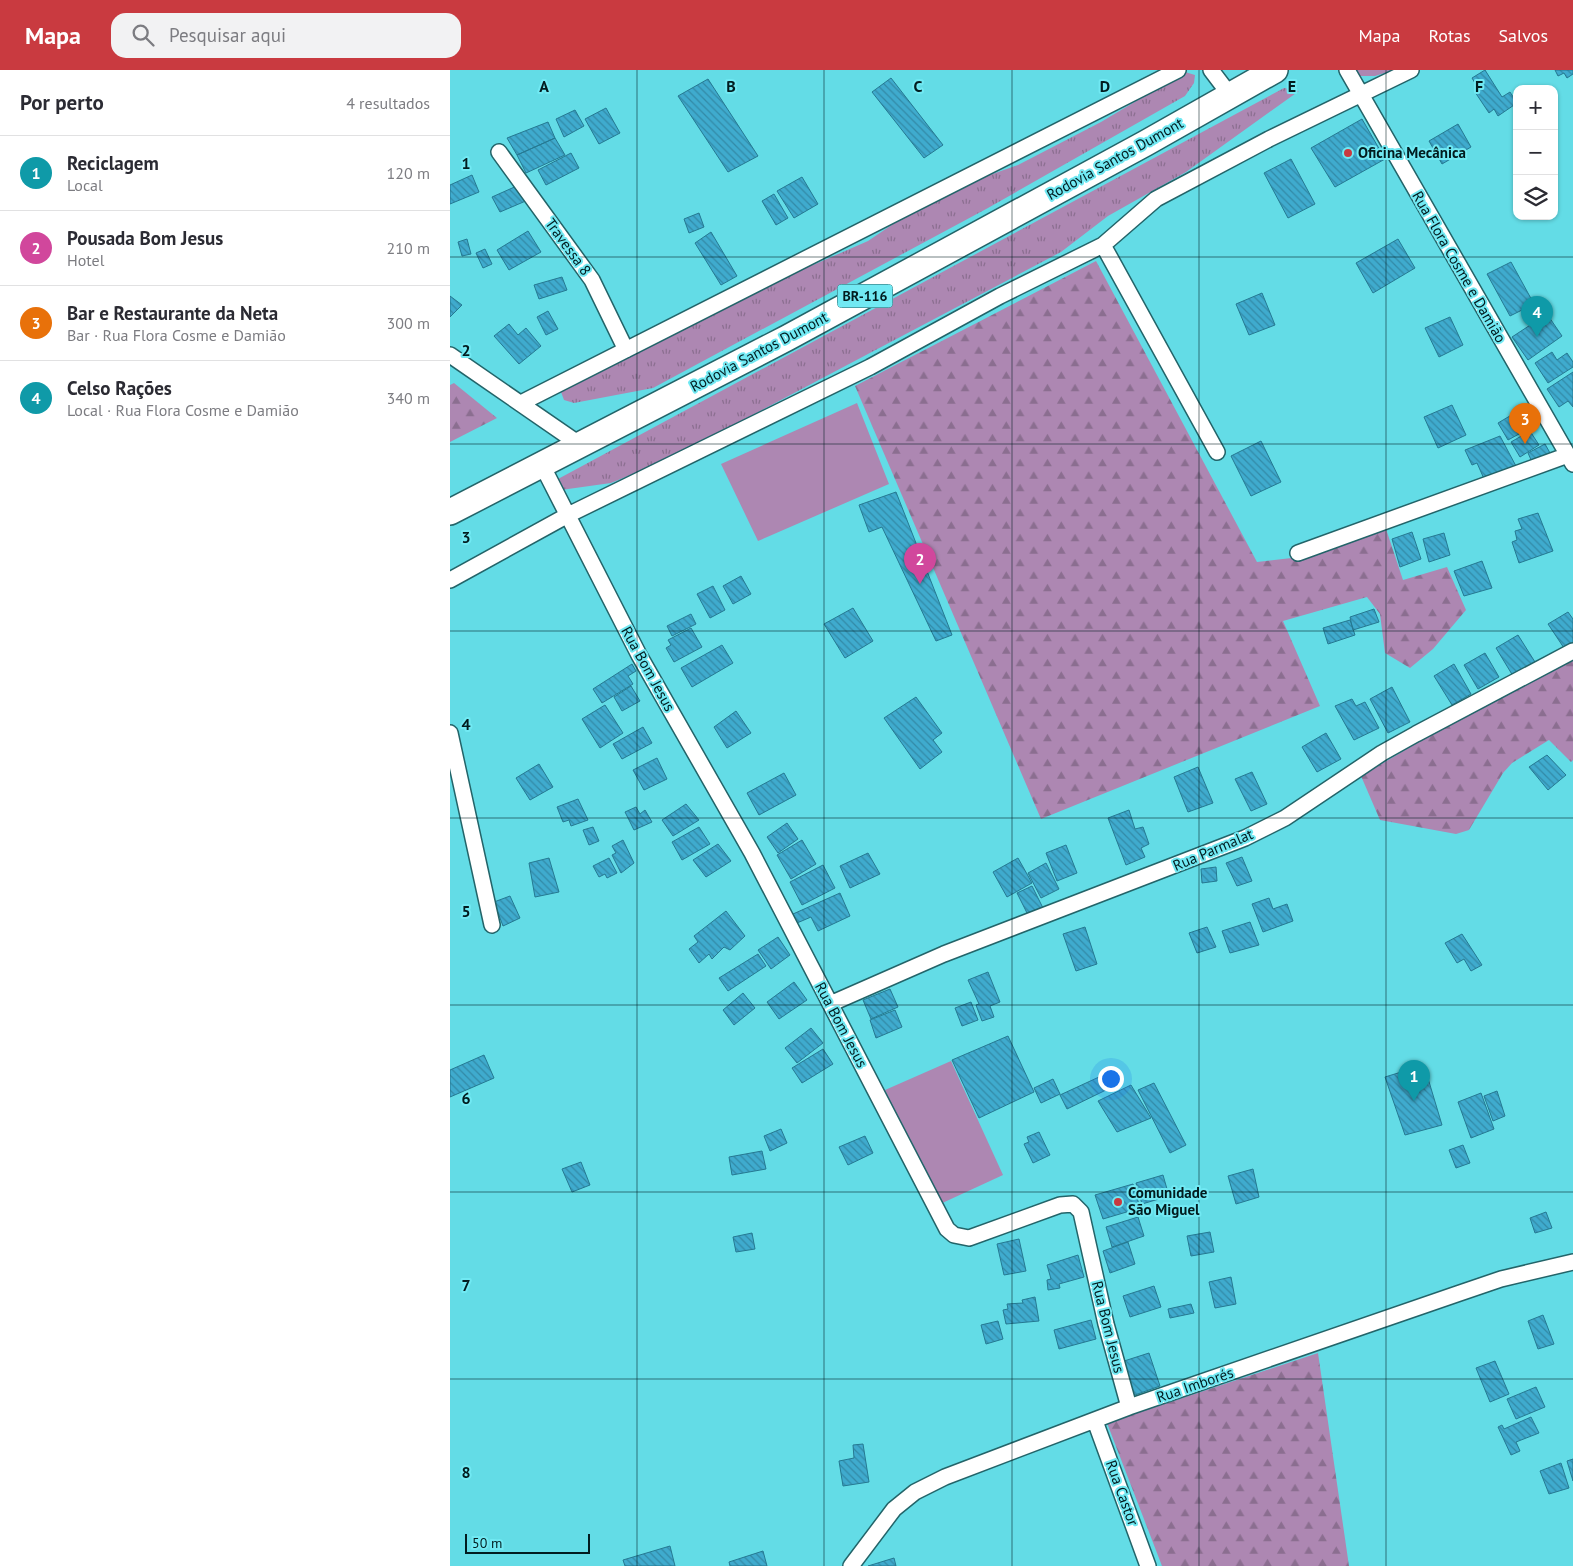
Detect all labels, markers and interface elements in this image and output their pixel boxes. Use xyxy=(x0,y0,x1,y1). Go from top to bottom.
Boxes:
search box xyxy=(111,13,461,58)
text: Mapa xyxy=(25,20,81,51)
icon: search xyxy=(129,21,157,49)
text: Pesquisar aqui xyxy=(169,23,286,47)
text: Mapa xyxy=(1359,24,1400,47)
text: Rotas xyxy=(1428,24,1471,47)
text: Salvos xyxy=(1499,24,1548,47)
text: A xyxy=(539,76,549,96)
text: B xyxy=(726,76,736,96)
text: C xyxy=(914,76,923,96)
text: D xyxy=(1100,76,1110,96)
text: E xyxy=(1288,76,1296,96)
text: F xyxy=(1475,76,1483,96)
map controls xyxy=(1513,85,1558,220)
button: + xyxy=(1513,85,1558,130)
text: Por perto xyxy=(20,89,104,116)
text: 4 resultados xyxy=(346,93,430,113)
street label: Rodovia Santos Dumont xyxy=(1043,113,1186,204)
button: − xyxy=(1513,130,1558,175)
place label: Oficina Mecânica xyxy=(1358,143,1466,162)
marker: Oficina Mecânica xyxy=(1342,147,1354,159)
text: Reciclagem xyxy=(67,151,159,175)
text: 1 xyxy=(461,153,471,173)
text: 1 xyxy=(31,163,41,183)
text: 120 m xyxy=(387,163,430,183)
text: Local xyxy=(67,175,103,195)
button: layers xyxy=(1513,175,1558,220)
street label: Rua Flora Cosme e Damião xyxy=(1408,188,1511,346)
street label: Travessa 8 xyxy=(541,214,596,279)
text: Pousada Bom Jesus xyxy=(67,226,223,250)
text: 2 xyxy=(31,238,41,258)
text: 210 m xyxy=(387,238,430,258)
text: Hotel xyxy=(67,250,104,270)
road number: BR-116 xyxy=(838,285,892,308)
pin: 4 xyxy=(1521,296,1553,337)
text: Bar e Restaurante da Neta xyxy=(67,301,278,325)
street label: Rodovia Santos Dumont xyxy=(687,307,831,396)
text: 3 xyxy=(31,313,41,333)
text: 300 m xyxy=(387,313,430,333)
text: Bar · Rua Flora Cosme e Damião xyxy=(67,325,286,345)
text: 2 xyxy=(461,340,471,360)
text: Celso Rações xyxy=(67,376,172,400)
text: 4 xyxy=(31,388,41,408)
text: 340 m xyxy=(387,388,430,408)
text: Local · Rua Flora Cosme e Damião xyxy=(67,400,299,420)
pin: 3 xyxy=(1509,403,1541,444)
text: 3 xyxy=(461,527,471,547)
pin: 2 xyxy=(904,543,936,584)
street label: Rua Bom Jesus xyxy=(617,623,680,714)
text: 4 xyxy=(461,714,471,734)
street label: Rua Parmalat xyxy=(1170,824,1256,875)
text: 5 xyxy=(461,901,471,921)
street label: Rua Bom Jesus xyxy=(811,979,872,1071)
pin: 1 xyxy=(1398,1060,1430,1101)
your location xyxy=(1098,1066,1124,1092)
text: 6 xyxy=(461,1088,471,1108)
place label: Comunidade São Miguel xyxy=(1128,1183,1208,1219)
marker: Comunidade São Miguel xyxy=(1112,1196,1124,1208)
text: 7 xyxy=(461,1275,471,1295)
street label: Rua Bom Jesus xyxy=(1088,1279,1129,1375)
street label: Rua Imborés xyxy=(1154,1363,1236,1407)
street label: Rua Castor xyxy=(1102,1457,1143,1528)
text: 8 xyxy=(461,1462,471,1482)
scale bar xyxy=(465,1531,590,1554)
text: 50 m xyxy=(472,1534,502,1552)

